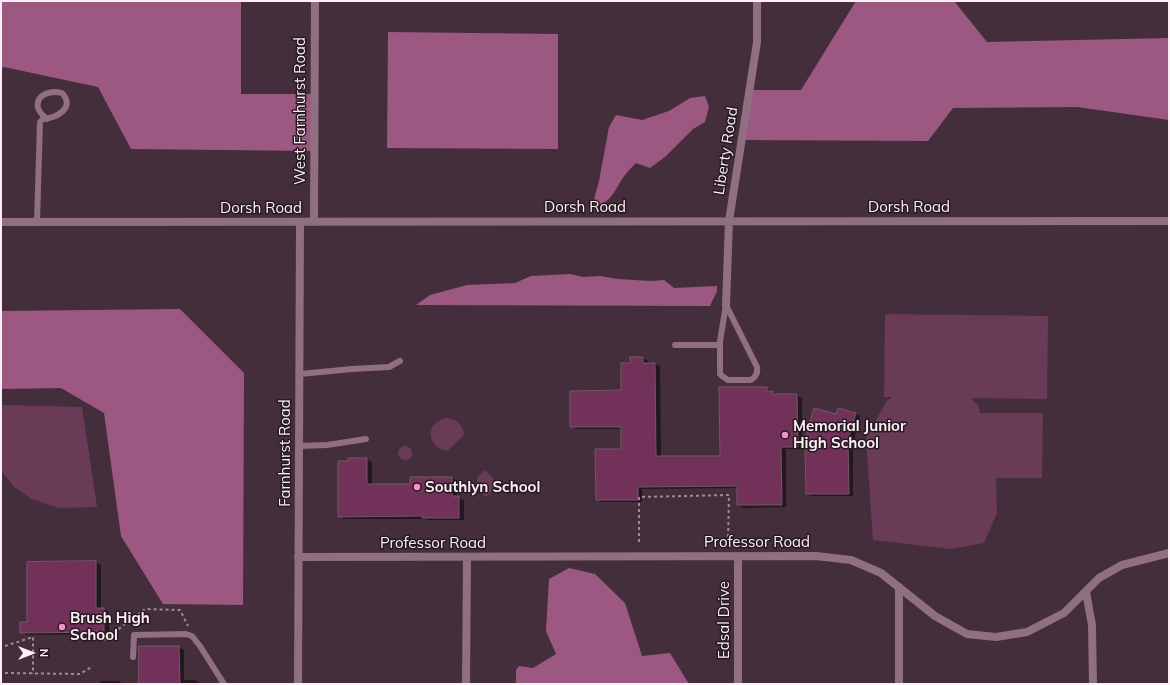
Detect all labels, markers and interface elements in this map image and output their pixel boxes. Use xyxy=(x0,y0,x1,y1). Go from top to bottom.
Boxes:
street label: West Farnhurst Road xyxy=(291,37,309,185)
street label: Liberty Road xyxy=(710,106,742,196)
street label: Dorsh Road xyxy=(544,198,626,216)
street label: Dorsh Road xyxy=(868,198,950,216)
street label: Dorsh Road xyxy=(220,199,302,217)
street label: Farnhurst Road xyxy=(276,399,294,507)
place label: Memorial Junior High School xyxy=(793,417,906,452)
marker: Memorial Junior High School xyxy=(780,430,790,440)
place label: Southlyn School xyxy=(425,478,540,496)
marker: Southlyn School xyxy=(412,482,422,492)
street label: Professor Road xyxy=(704,533,810,551)
street label: Professor Road xyxy=(380,534,486,552)
street label: Edsal Drive xyxy=(715,581,733,659)
place label: Brush High School xyxy=(70,609,150,644)
marker: Brush High School xyxy=(57,622,67,632)
north arrow xyxy=(12,633,52,673)
text: N xyxy=(37,649,51,657)

